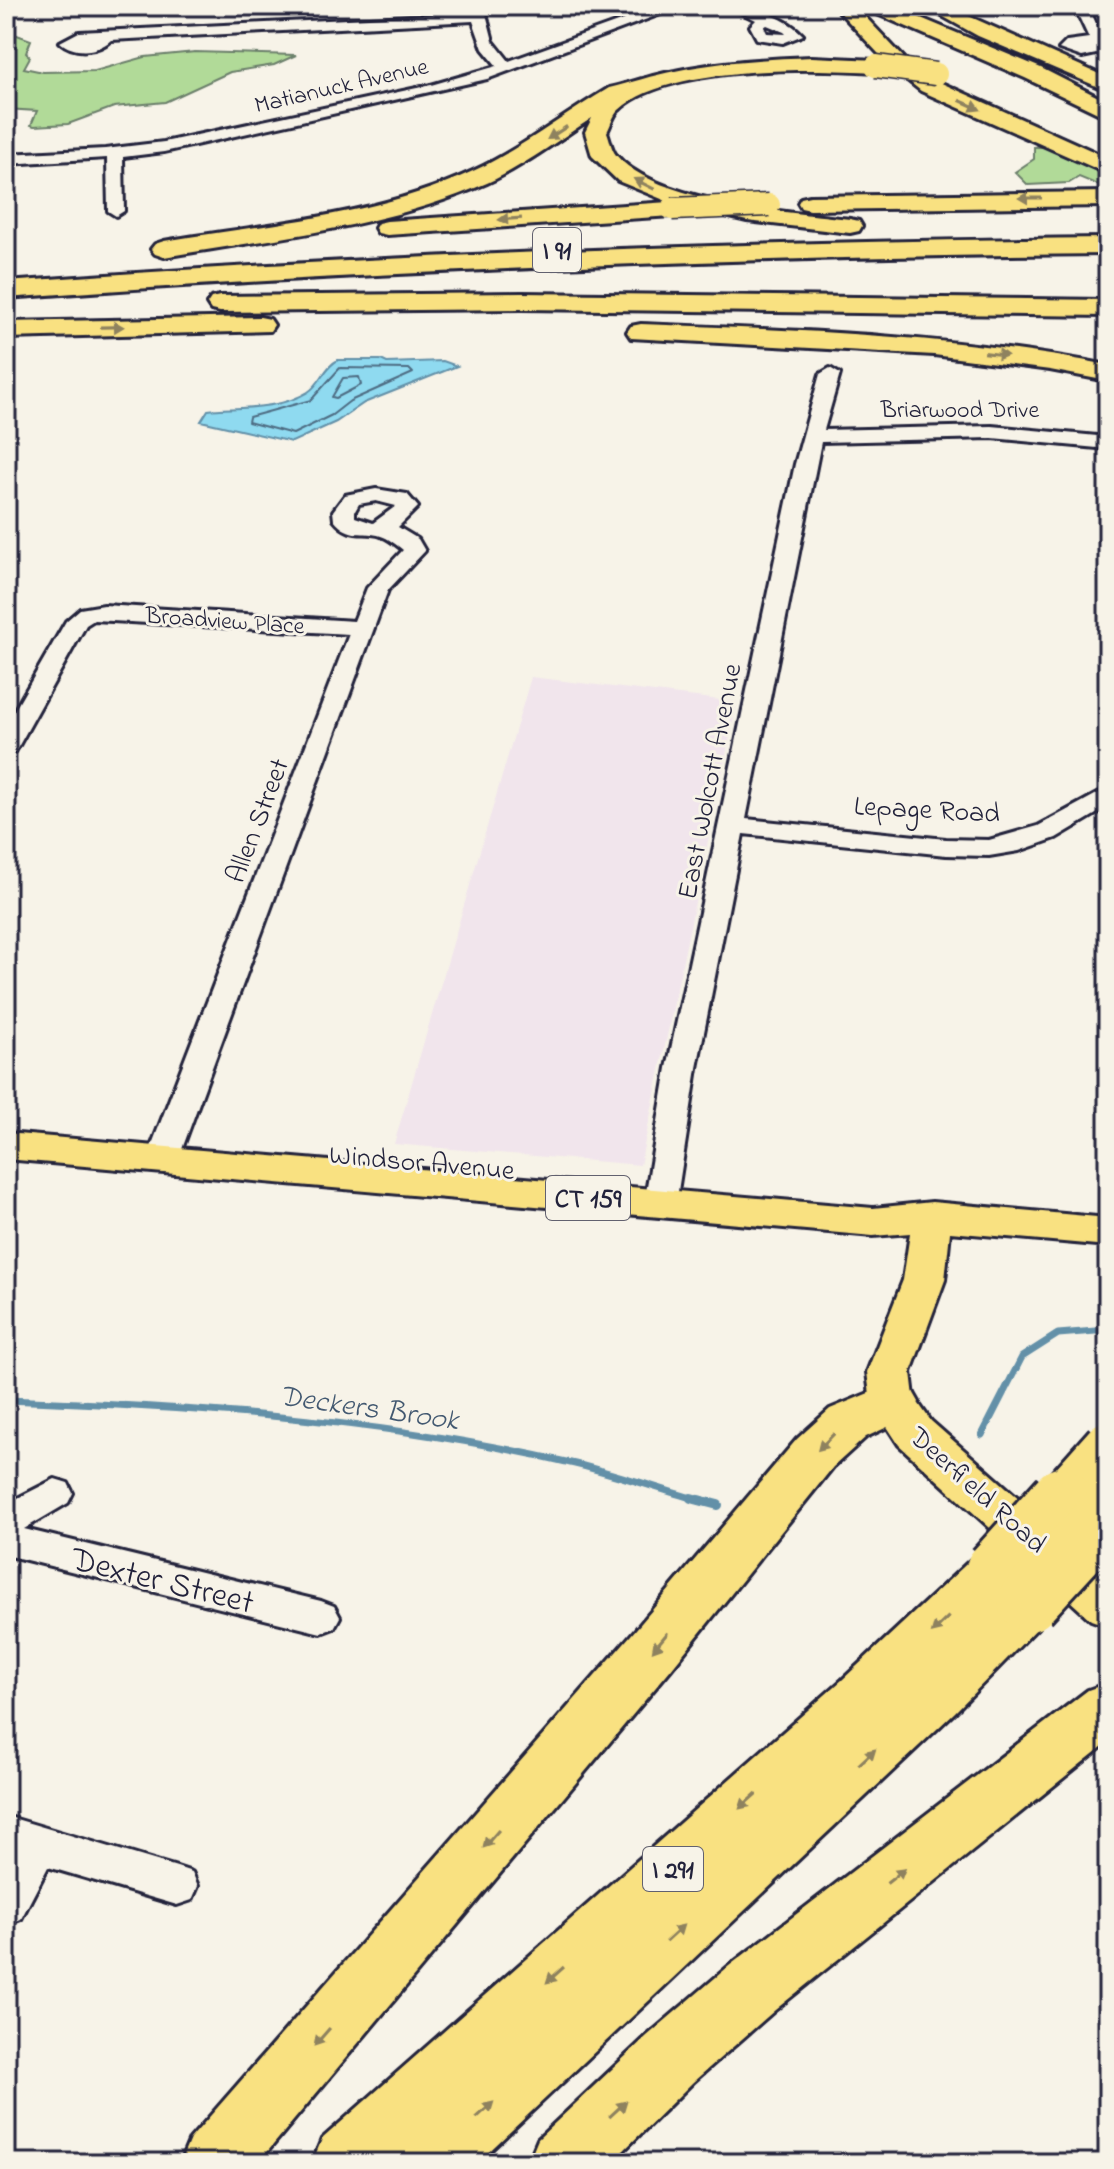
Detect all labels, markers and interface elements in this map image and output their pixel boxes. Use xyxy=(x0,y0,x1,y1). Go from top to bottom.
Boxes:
street label: Matianuck Avenue xyxy=(251,50,432,124)
one-way arrow xyxy=(958,99,981,112)
one-way arrow xyxy=(546,125,567,140)
one-way arrow xyxy=(632,177,655,190)
one-way arrow xyxy=(1017,192,1042,204)
one-way arrow xyxy=(497,213,522,226)
road number: I 91 xyxy=(533,228,581,272)
one-way arrow xyxy=(100,321,125,334)
one-way arrow xyxy=(984,348,1009,361)
street label: Briarwood Drive xyxy=(880,394,1039,429)
street label: Broadview Place xyxy=(143,599,306,646)
street label: East Wolcott Avenue xyxy=(668,660,754,903)
street label: Allen Street xyxy=(217,753,302,890)
street label: Lepage Road xyxy=(853,787,1001,836)
street label: Windsor Avenue xyxy=(327,1136,517,1193)
road number: CT 159 xyxy=(546,1176,630,1220)
water label: Deckers Brook xyxy=(276,1376,463,1445)
street label: Deerfield Road xyxy=(898,1418,1055,1565)
one-way arrow xyxy=(818,1432,836,1451)
street label: Dexter Street xyxy=(64,1536,259,1630)
one-way arrow xyxy=(931,1615,950,1634)
one-way arrow xyxy=(652,1631,669,1651)
one-way arrow xyxy=(857,1749,876,1767)
one-way arrow xyxy=(739,1791,758,1809)
one-way arrow xyxy=(483,1829,500,1849)
road number: I 291 xyxy=(643,1847,703,1891)
one-way arrow xyxy=(886,1869,906,1885)
one-way arrow xyxy=(666,1925,685,1943)
one-way arrow xyxy=(546,1965,565,1983)
one-way arrow xyxy=(314,2027,331,2047)
one-way arrow xyxy=(608,2100,627,2118)
one-way arrow xyxy=(475,2101,494,2119)

